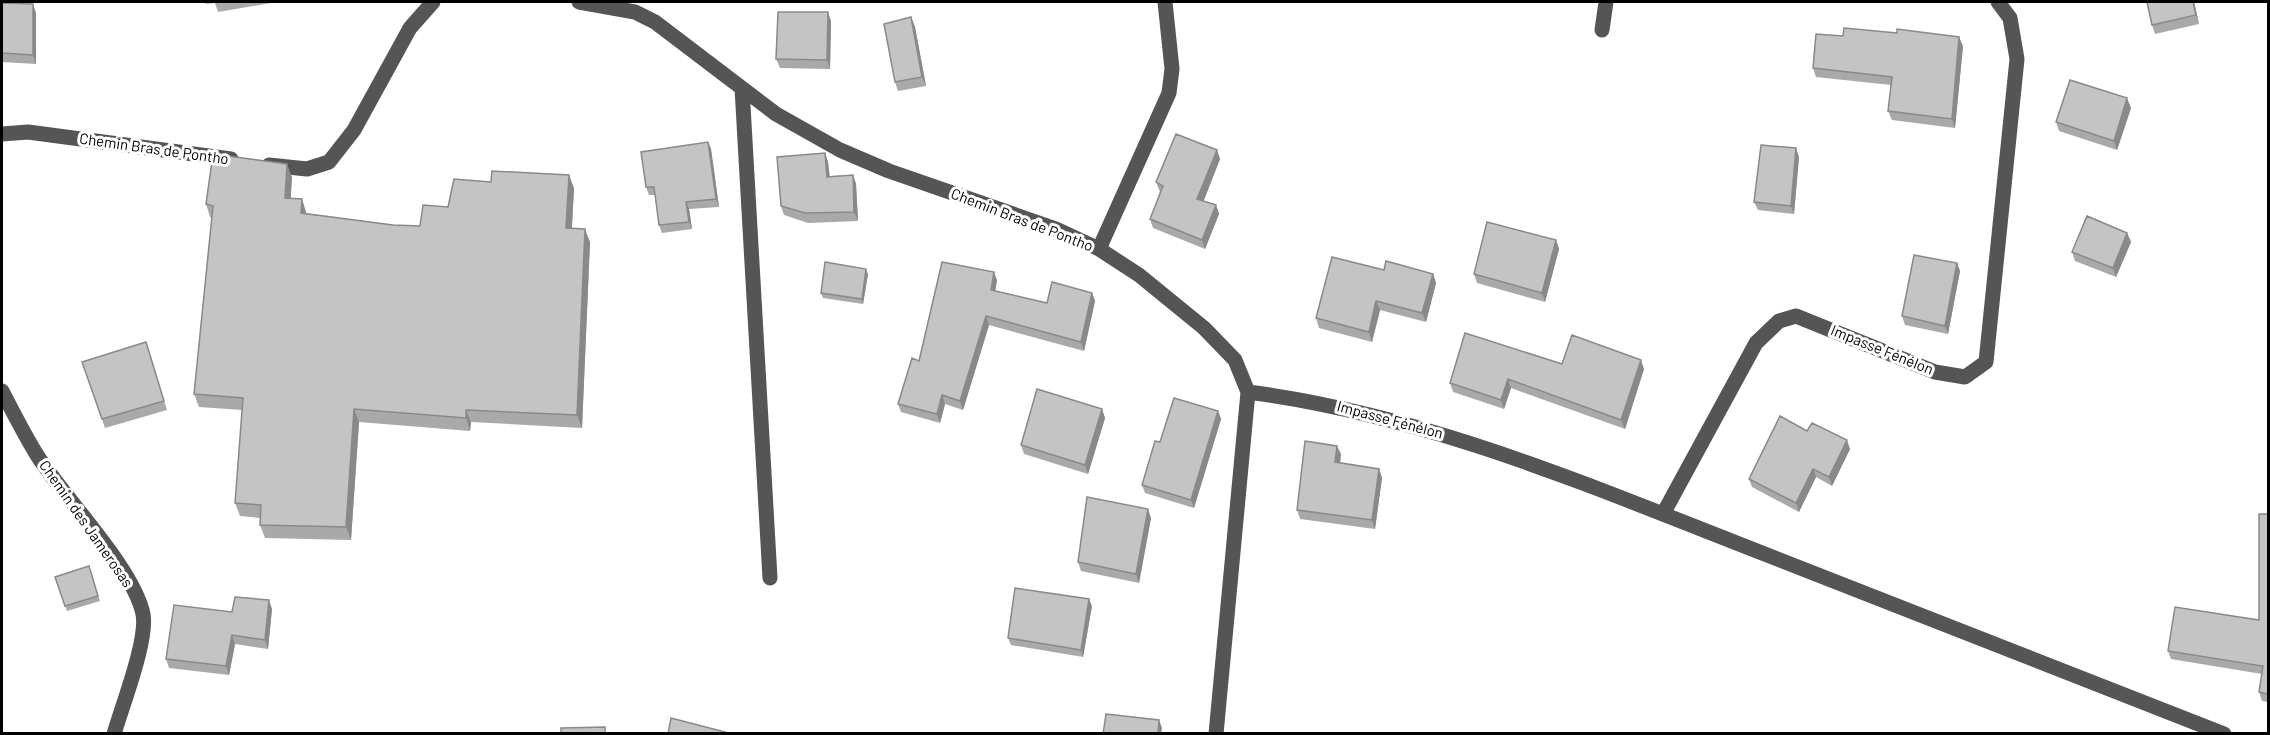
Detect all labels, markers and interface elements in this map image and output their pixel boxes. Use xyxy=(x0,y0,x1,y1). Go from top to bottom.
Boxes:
street label: Chemin Bras de Pontho xyxy=(78,129,230,167)
street label: Chemin Bras de Pontho xyxy=(949,184,1096,254)
street label: Impasse Fénélon xyxy=(1828,320,1936,378)
street label: Impasse Fénélon xyxy=(1335,396,1445,442)
street label: Chemin des Jamerosas xyxy=(36,456,137,590)

